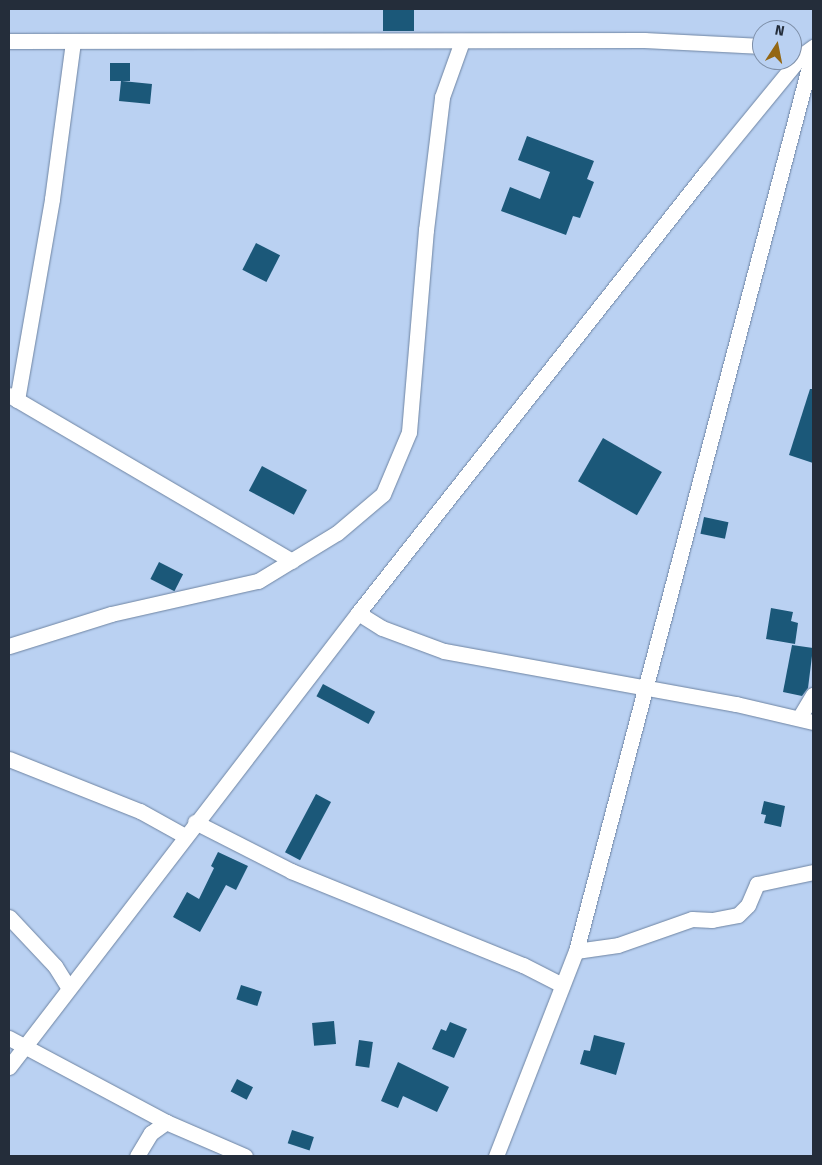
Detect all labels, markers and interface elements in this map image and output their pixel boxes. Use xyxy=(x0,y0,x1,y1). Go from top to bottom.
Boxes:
north arrow xyxy=(752,20,802,70)
text: N xyxy=(774,22,786,40)

